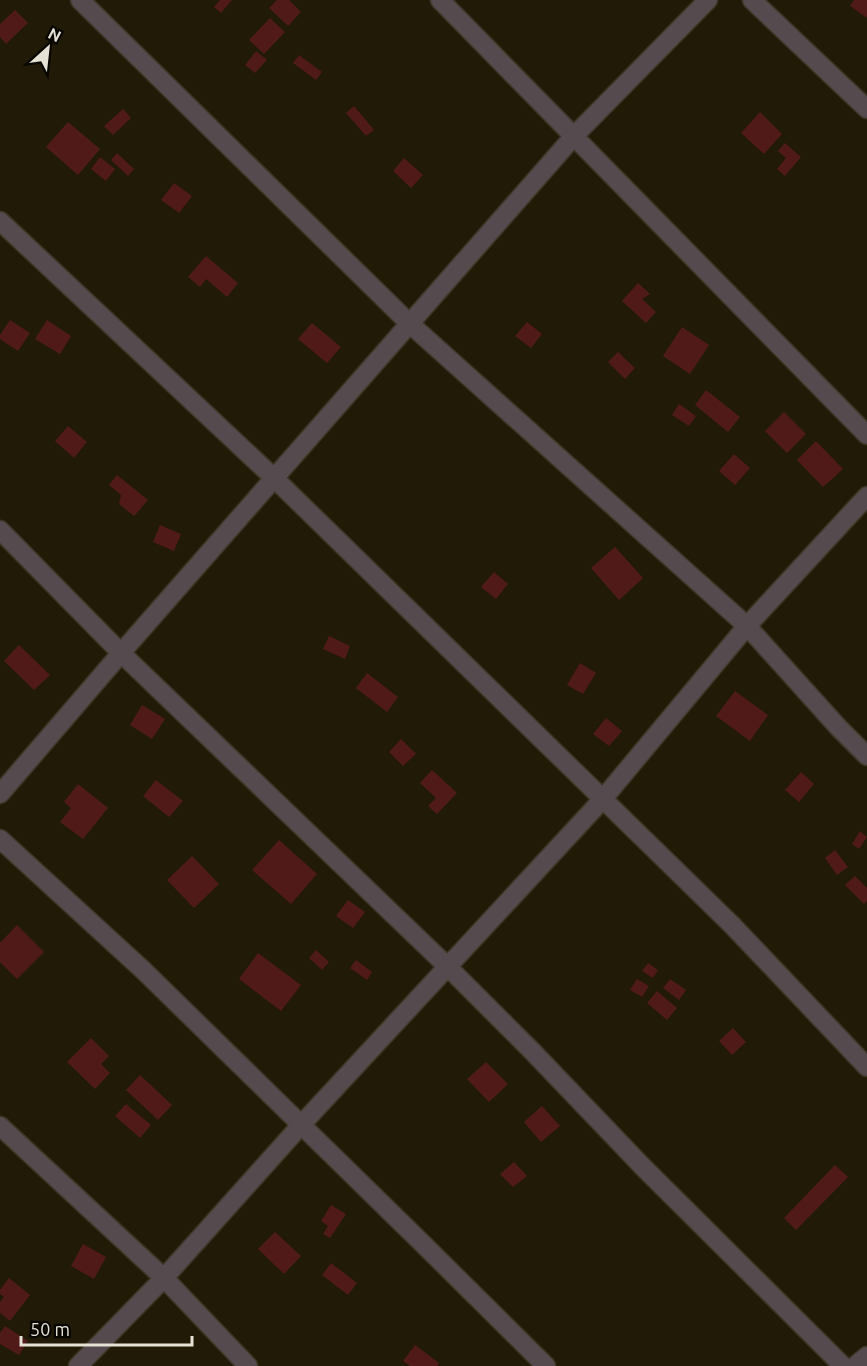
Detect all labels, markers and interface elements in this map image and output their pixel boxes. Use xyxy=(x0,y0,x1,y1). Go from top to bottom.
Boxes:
north arrow xyxy=(18,18,78,78)
text: N xyxy=(45,24,64,45)
scale bar xyxy=(21,1309,192,1347)
text: 50 m xyxy=(30,1319,70,1339)

